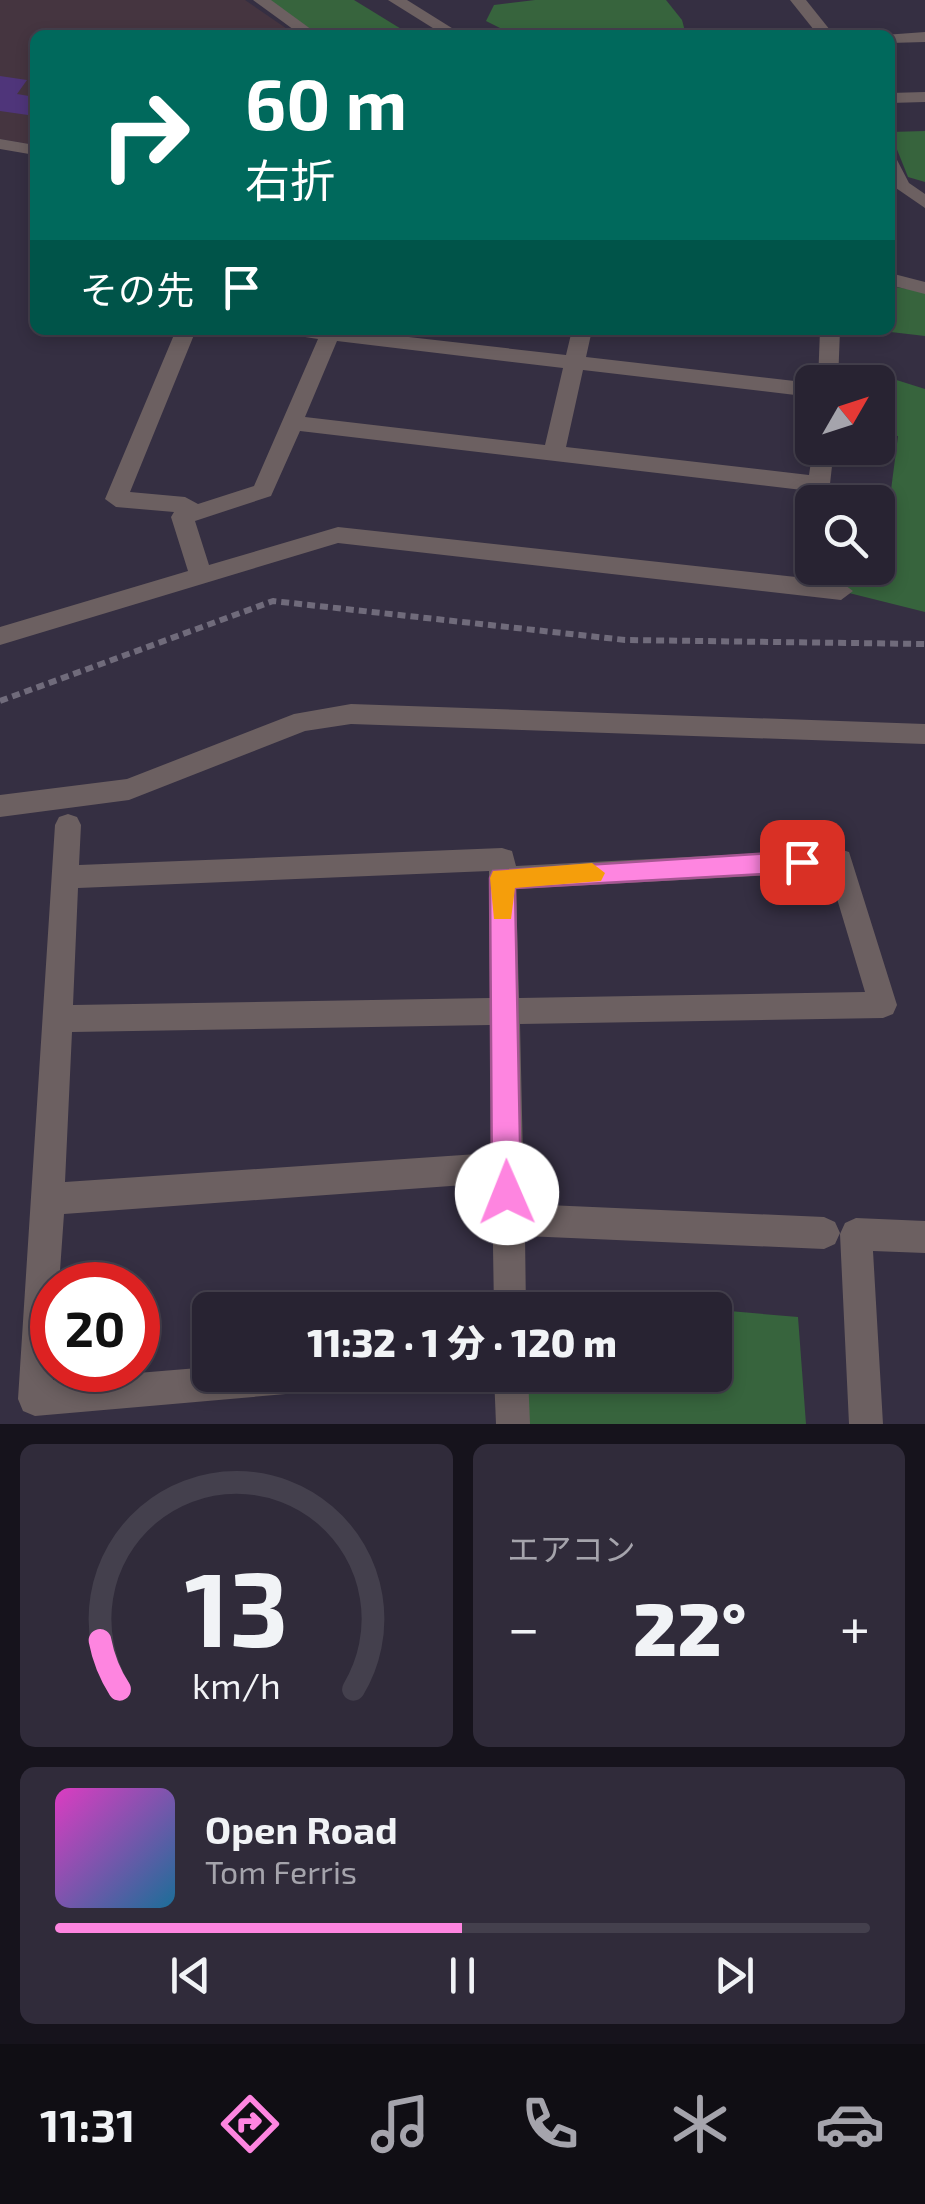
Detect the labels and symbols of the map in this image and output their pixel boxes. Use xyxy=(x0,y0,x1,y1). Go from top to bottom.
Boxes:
north arrow xyxy=(795,365,895,465)
pin xyxy=(760,820,845,905)
position arrow xyxy=(455,1141,559,1245)
speed limit sign: 20 xyxy=(30,1262,160,1392)

